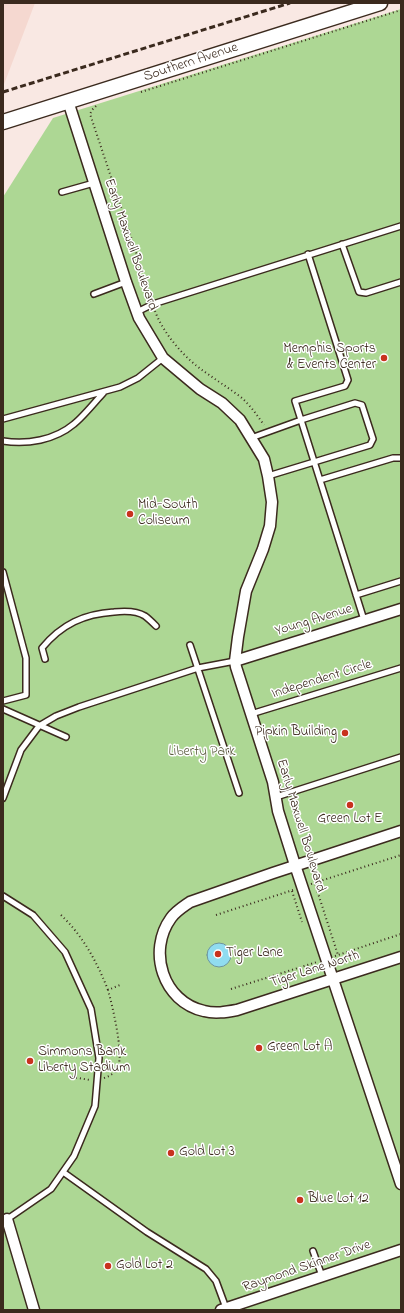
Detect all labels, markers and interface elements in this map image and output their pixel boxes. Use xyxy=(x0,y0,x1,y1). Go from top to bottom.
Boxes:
street label: Southern Avenue xyxy=(142,40,240,86)
street label: Early Maxwell Boulevard xyxy=(100,177,160,313)
place label: Memphis Sports & Events Center xyxy=(283,342,376,374)
marker: Memphis Sports & Events Center xyxy=(379,353,389,363)
place label: Mid-South Coliseum xyxy=(138,498,198,530)
marker: Mid-South Coliseum xyxy=(125,509,135,519)
street label: Young Avenue xyxy=(273,601,355,641)
street label: Independent Circle xyxy=(270,657,374,703)
place label: Pipkin Building xyxy=(255,725,337,741)
marker: Pipkin Building xyxy=(340,728,350,738)
park label: Liberty Park xyxy=(169,745,235,761)
street label: Early Maxwell Boulevard xyxy=(272,757,328,895)
marker: Green Lot E xyxy=(345,800,355,810)
place label: Green Lot E xyxy=(317,812,383,828)
place label: Tiger Lane xyxy=(226,946,283,962)
street label: Tiger Lane North xyxy=(268,948,362,992)
marker: Tiger Lane xyxy=(213,949,223,959)
place label: Green Lot A xyxy=(267,1040,332,1056)
marker: Green Lot A xyxy=(254,1043,264,1053)
place label: Simmons Bank Liberty Stadium xyxy=(38,1045,130,1078)
marker: Simmons Bank Liberty Stadium xyxy=(25,1056,35,1066)
place label: Gold Lot 3 xyxy=(179,1145,235,1161)
marker: Gold Lot 3 xyxy=(166,1148,176,1158)
place label: Blue Lot 12 xyxy=(308,1192,369,1208)
marker: Blue Lot 12 xyxy=(295,1195,305,1205)
street label: Raymond Skinner Drive xyxy=(241,1237,373,1297)
place label: Gold Lot 2 xyxy=(116,1258,173,1274)
marker: Gold Lot 2 xyxy=(103,1261,113,1271)

